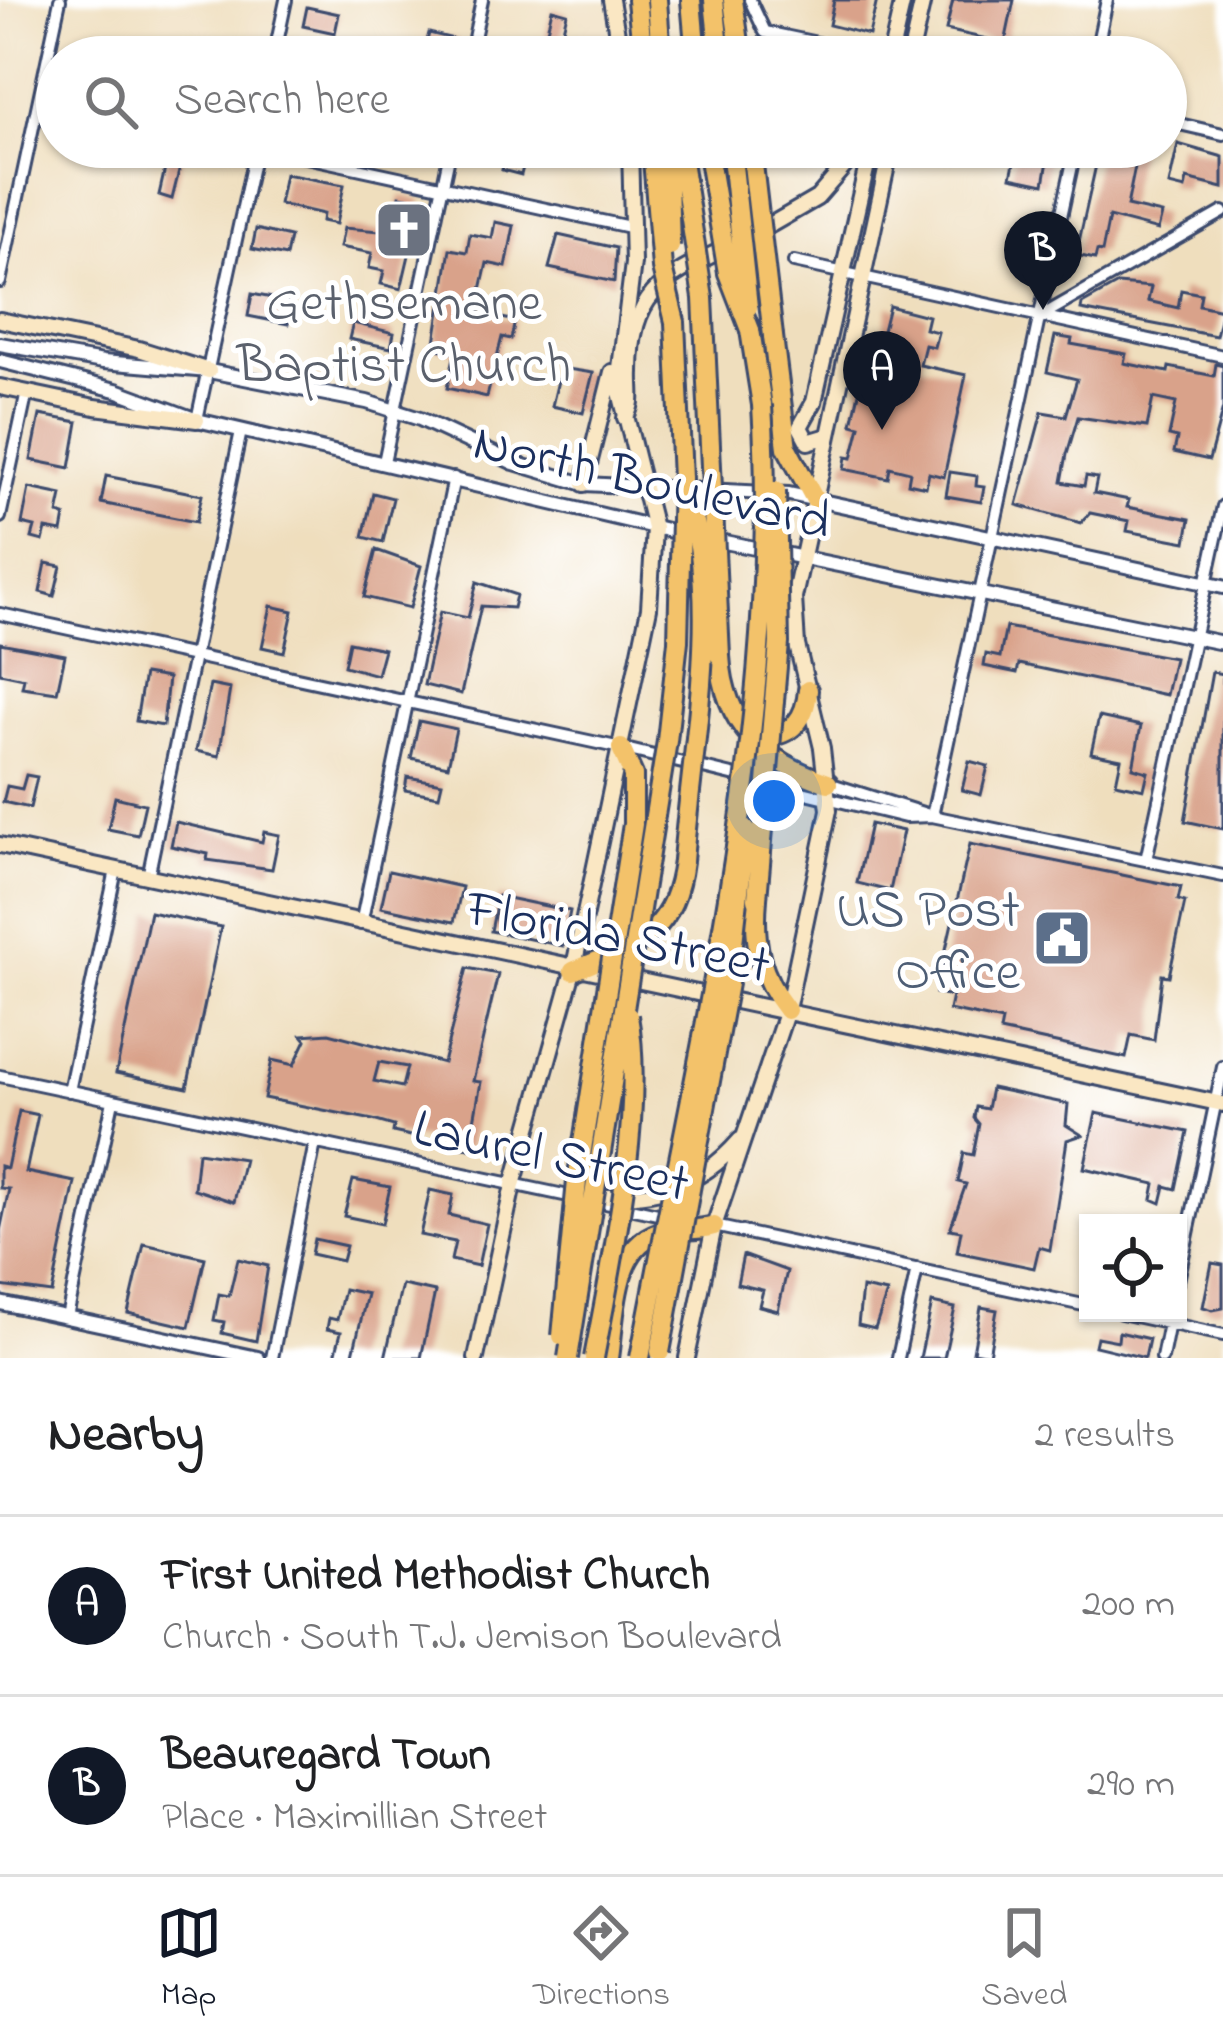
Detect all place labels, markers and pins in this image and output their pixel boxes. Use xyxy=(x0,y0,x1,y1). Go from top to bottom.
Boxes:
church icon: Gethsemane Baptist Church xyxy=(373,199,435,261)
pin: B xyxy=(1004,211,1082,310)
place label: Gethsemane Baptist Church xyxy=(235,267,571,407)
pin: A xyxy=(843,331,921,430)
place label: US Post Office xyxy=(836,874,1021,1014)
public building icon: US Post Office xyxy=(1031,907,1093,969)

